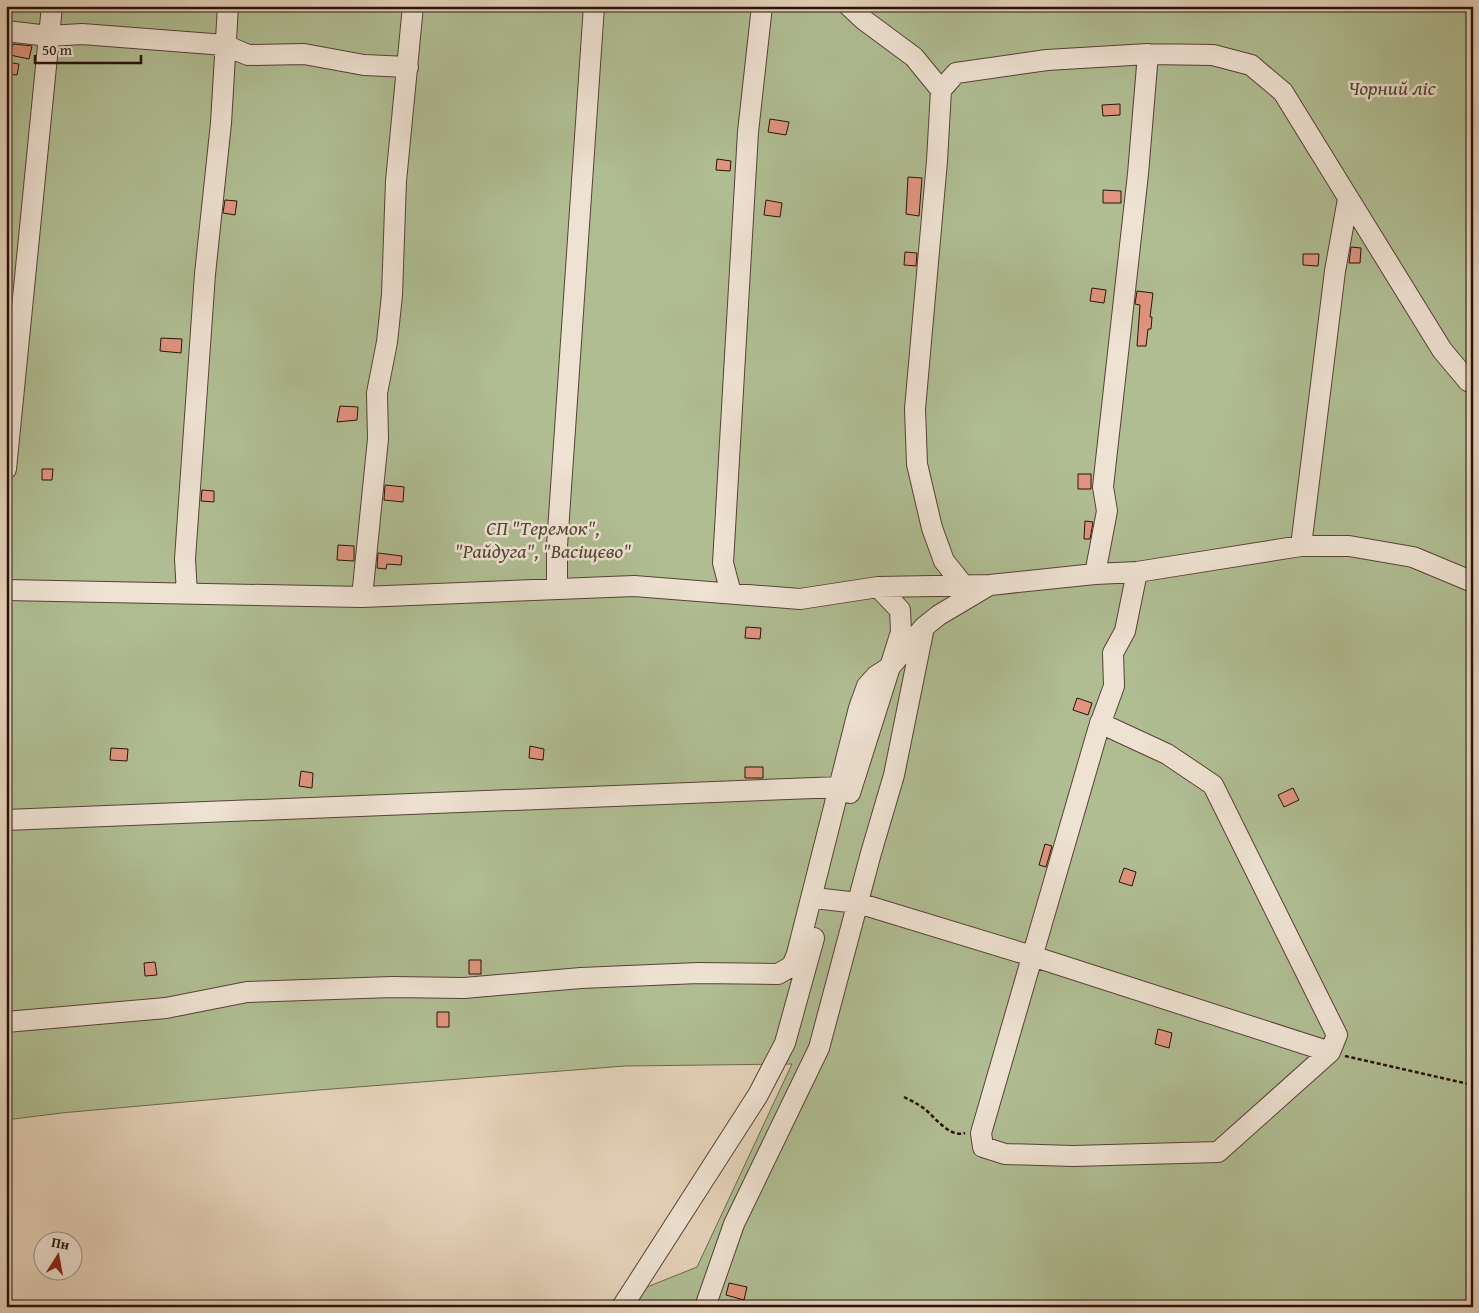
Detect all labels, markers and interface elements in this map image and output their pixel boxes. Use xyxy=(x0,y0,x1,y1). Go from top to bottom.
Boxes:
scale bar xyxy=(35,32,141,64)
text: 50 m xyxy=(42,39,73,60)
park label: Чорний ліс xyxy=(1348,73,1437,102)
park label: СП "Теремок", "Райдуга", "Васіщєво" xyxy=(455,513,631,565)
north arrow xyxy=(32,1230,82,1280)
text: Пн xyxy=(50,1232,72,1255)

